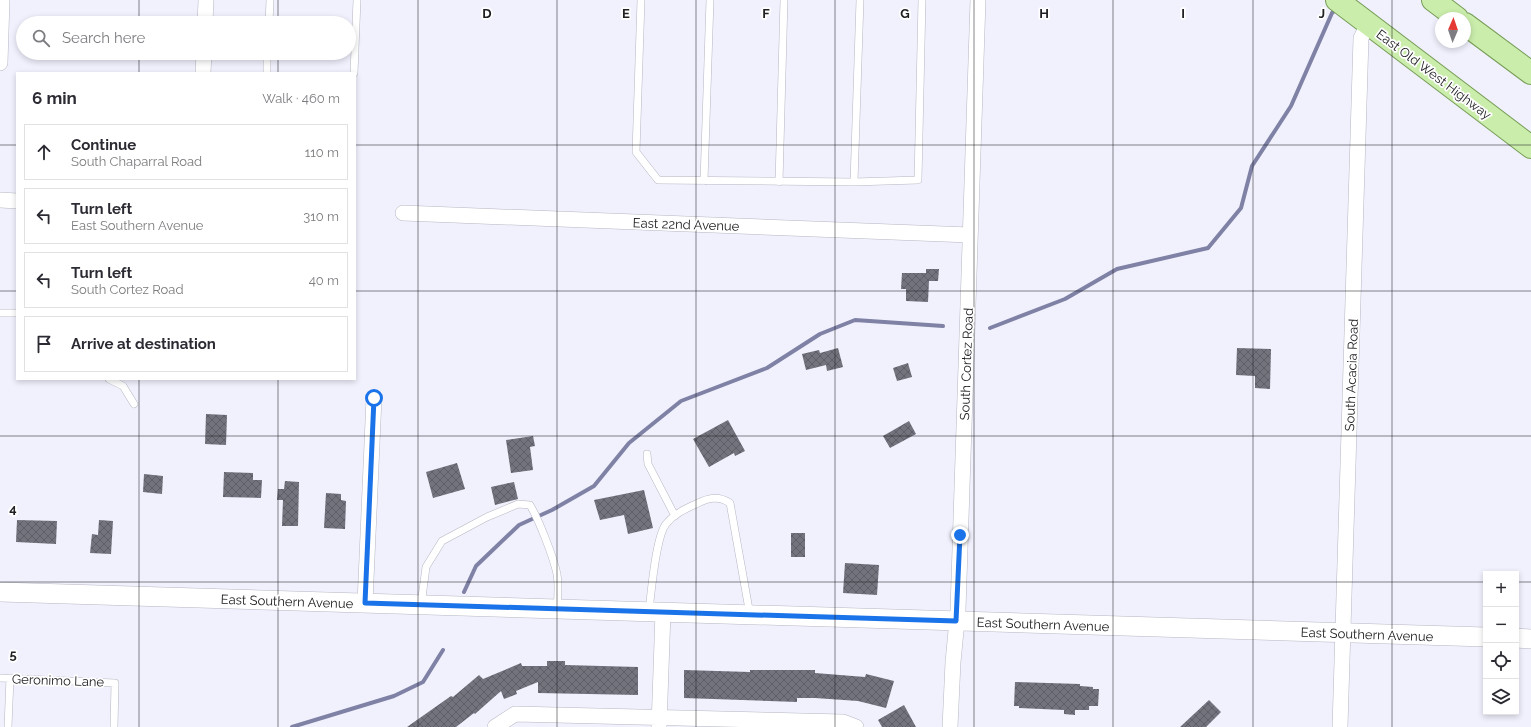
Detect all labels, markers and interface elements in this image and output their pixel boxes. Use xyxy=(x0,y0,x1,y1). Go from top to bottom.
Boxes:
text: D xyxy=(482,6,492,21)
text: E xyxy=(622,6,630,21)
text: F xyxy=(762,6,770,21)
text: G xyxy=(900,6,910,21)
text: H xyxy=(1039,6,1049,21)
text: I xyxy=(1181,6,1185,21)
text: J xyxy=(1319,6,1325,21)
north arrow xyxy=(1435,12,1471,48)
search box xyxy=(16,16,356,60)
street label: East Old West Highway xyxy=(1373,26,1494,122)
icon: search xyxy=(30,27,52,49)
text: Search here xyxy=(62,29,145,47)
text: 6 min xyxy=(32,88,77,108)
text: Walk · 460 m xyxy=(262,91,340,106)
text: Continue xyxy=(71,136,136,154)
icon: ahead xyxy=(33,141,55,163)
text: 110 m xyxy=(305,145,339,160)
text: South Chaparral Road xyxy=(71,154,202,169)
text: Turn left xyxy=(71,200,132,218)
icon: left xyxy=(33,205,55,227)
text: 310 m xyxy=(303,209,339,224)
street label: East 22nd Avenue xyxy=(632,215,740,234)
text: East Southern Avenue xyxy=(71,218,204,233)
text: Turn left xyxy=(71,264,132,282)
icon: left xyxy=(33,269,55,291)
text: 40 m xyxy=(309,273,339,288)
text: South Cortez Road xyxy=(71,282,184,297)
street label: South Cortez Road xyxy=(957,308,976,420)
street label: South Acacia Road xyxy=(1342,319,1361,432)
icon: arrive xyxy=(33,333,55,355)
text: Arrive at destination xyxy=(71,335,216,353)
route start xyxy=(365,389,383,407)
text: 4 xyxy=(9,501,17,516)
route end xyxy=(951,526,969,544)
map controls xyxy=(1483,571,1519,715)
button: + xyxy=(1483,571,1519,607)
street label: East Southern Avenue xyxy=(221,592,354,611)
button: − xyxy=(1483,607,1519,643)
street label: East Southern Avenue xyxy=(977,615,1110,634)
street label: East Southern Avenue xyxy=(1301,625,1434,644)
button: locate xyxy=(1483,643,1519,679)
text: 5 xyxy=(9,647,17,662)
street label: Geronimo Lane xyxy=(12,671,105,690)
button: layers xyxy=(1483,679,1519,715)

